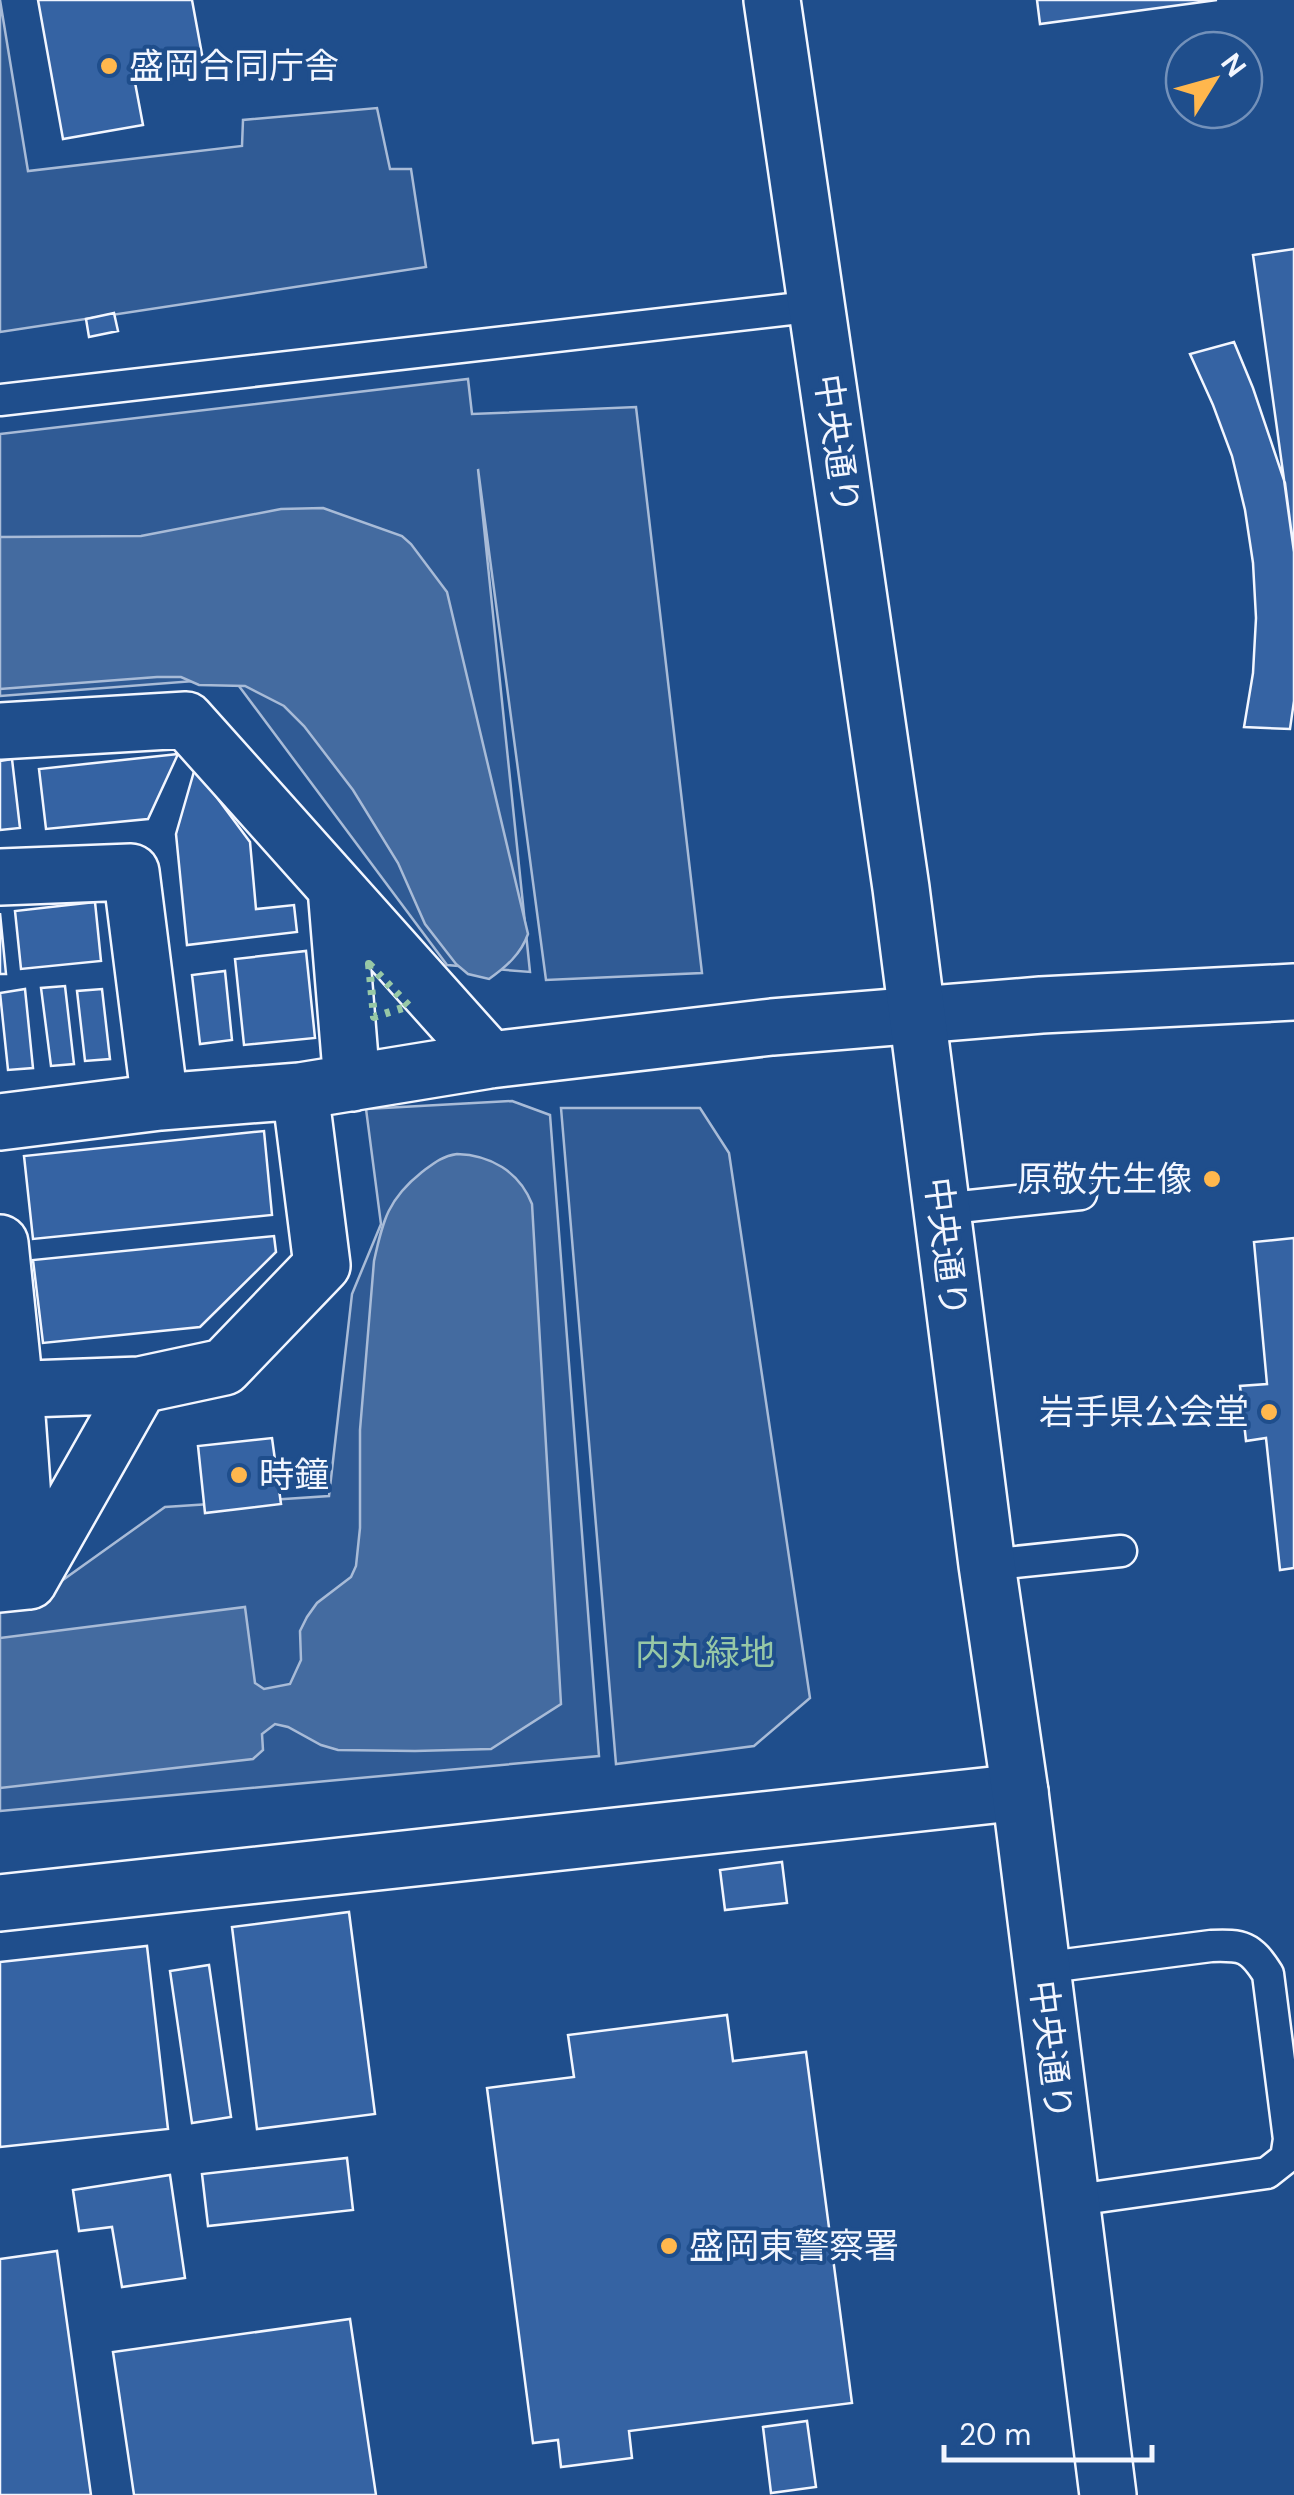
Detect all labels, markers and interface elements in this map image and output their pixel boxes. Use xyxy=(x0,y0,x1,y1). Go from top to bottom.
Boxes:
north arrow xyxy=(1164,30,1264,130)
place label: 盛岡合同庁舎 xyxy=(129,43,339,89)
text: N xyxy=(1213,46,1254,85)
marker: 盛岡合同庁舎 xyxy=(98,55,120,77)
street label: 中央通り xyxy=(804,371,870,517)
place label: 原敬先生像 xyxy=(1017,1156,1192,1202)
marker: 原敬先生像 xyxy=(1201,1168,1223,1190)
street label: 中央通り xyxy=(915,1175,977,1319)
place label: 岩手県公会堂 xyxy=(1039,1389,1249,1435)
marker: 岩手県公会堂 xyxy=(1258,1401,1280,1423)
place label: 時鐘 xyxy=(259,1452,329,1498)
marker: 時鐘 xyxy=(228,1464,250,1486)
park label: 内丸緑地 xyxy=(635,1630,775,1676)
street label: 中央通り xyxy=(1020,1978,1082,2122)
place label: 盛岡東警察署 xyxy=(689,2223,899,2269)
marker: 盛岡東警察署 xyxy=(658,2235,680,2257)
scale bar xyxy=(944,2400,1152,2462)
text: 20 m xyxy=(959,2415,1031,2454)

